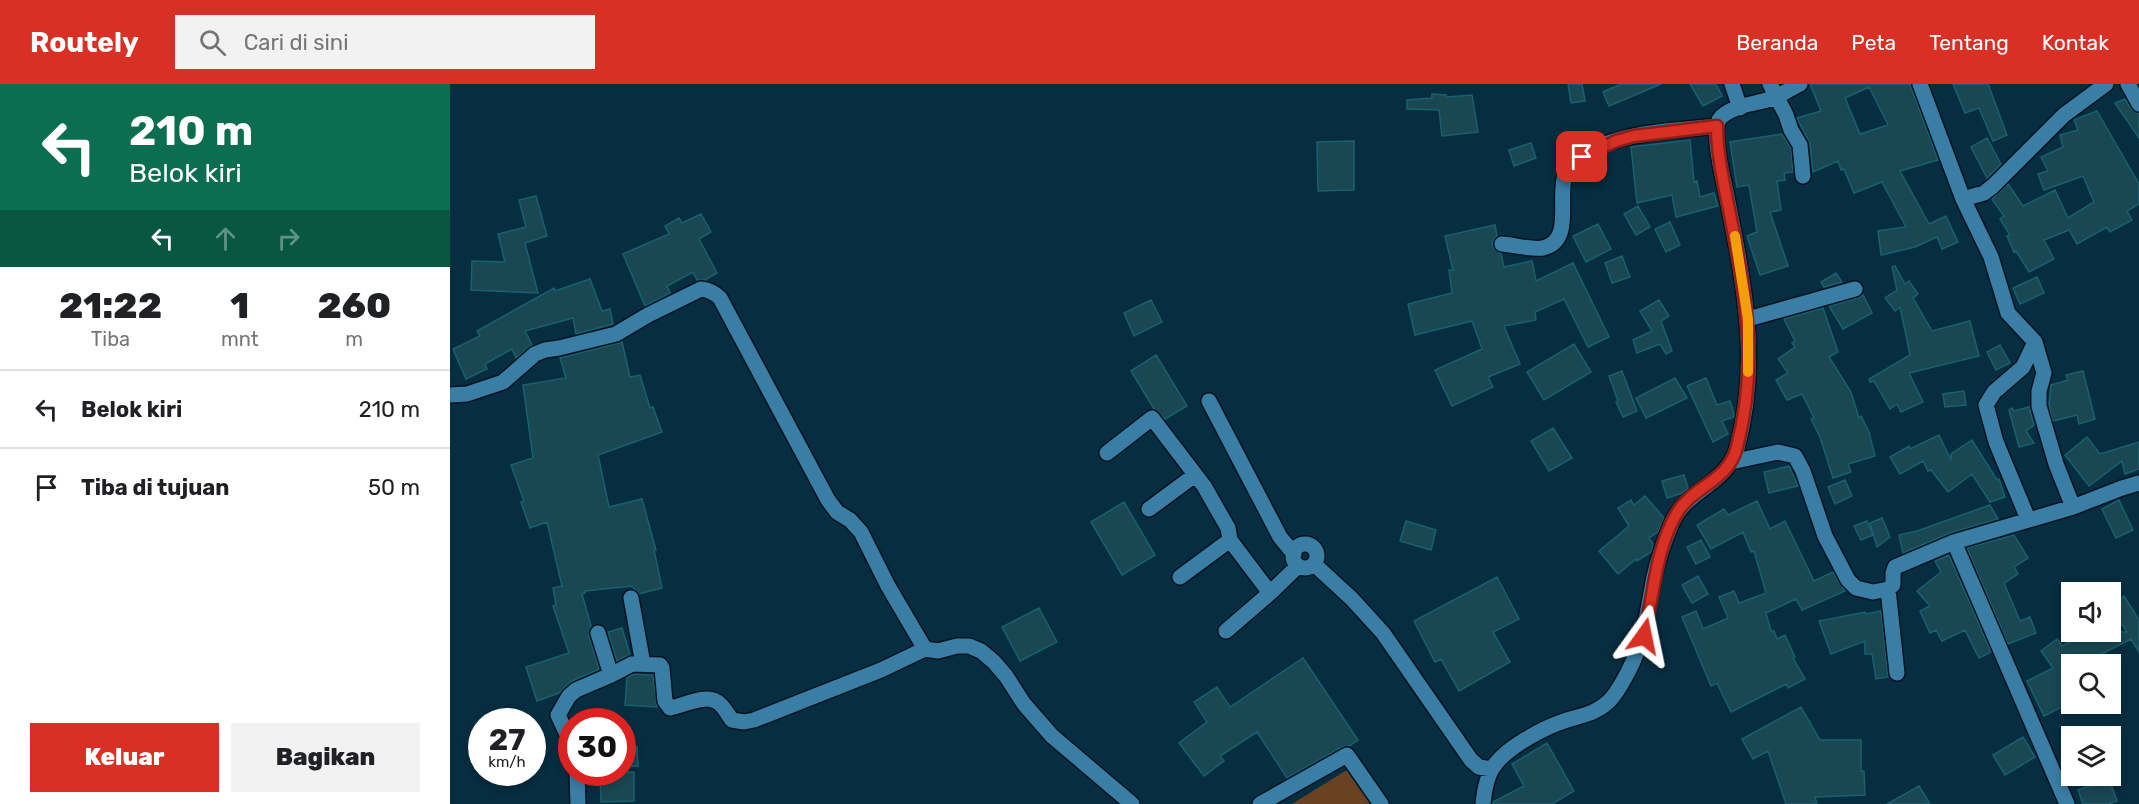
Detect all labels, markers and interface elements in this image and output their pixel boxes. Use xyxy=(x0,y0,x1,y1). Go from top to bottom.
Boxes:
search box xyxy=(175,15,595,69)
text: Routely xyxy=(30,26,139,59)
icon: search xyxy=(196,26,229,59)
text: Cari di sini xyxy=(244,29,349,56)
text: Beranda xyxy=(1736,30,1818,55)
text: Peta xyxy=(1851,30,1896,55)
text: Tentang xyxy=(1929,30,2009,55)
text: Kontak xyxy=(2042,30,2109,55)
text: 210 m xyxy=(129,106,253,156)
icon: left xyxy=(30,108,108,186)
pin xyxy=(1556,131,1607,182)
icon: arrive xyxy=(1565,140,1598,173)
text: Belok kiri xyxy=(129,157,242,189)
icon: left xyxy=(146,222,179,255)
icon: ahead xyxy=(209,222,242,255)
icon: right xyxy=(272,222,305,255)
text: 21:22 xyxy=(59,284,162,327)
text: 1 xyxy=(230,284,249,327)
text: 260 xyxy=(317,284,391,327)
text: Tiba xyxy=(91,327,130,351)
text: mnt xyxy=(221,327,259,351)
text: m xyxy=(345,327,363,351)
icon: left xyxy=(30,393,63,426)
text: Belok kiri xyxy=(81,396,182,423)
text: 210 m xyxy=(359,396,420,423)
icon: arrive xyxy=(30,471,63,504)
text: Tiba di tujuan xyxy=(81,474,229,501)
text: 50 m xyxy=(368,474,420,501)
map controls xyxy=(2061,582,2121,786)
button: sound xyxy=(2061,582,2121,642)
position arrow xyxy=(1612,604,1676,668)
button: search xyxy=(2061,654,2121,714)
speed limit sign: 30 xyxy=(558,708,636,786)
text: 27 xyxy=(489,722,525,758)
button: Keluar xyxy=(30,723,219,792)
button: Bagikan xyxy=(231,723,420,792)
button: layers xyxy=(2061,726,2121,786)
text: km/h xyxy=(488,753,526,771)

